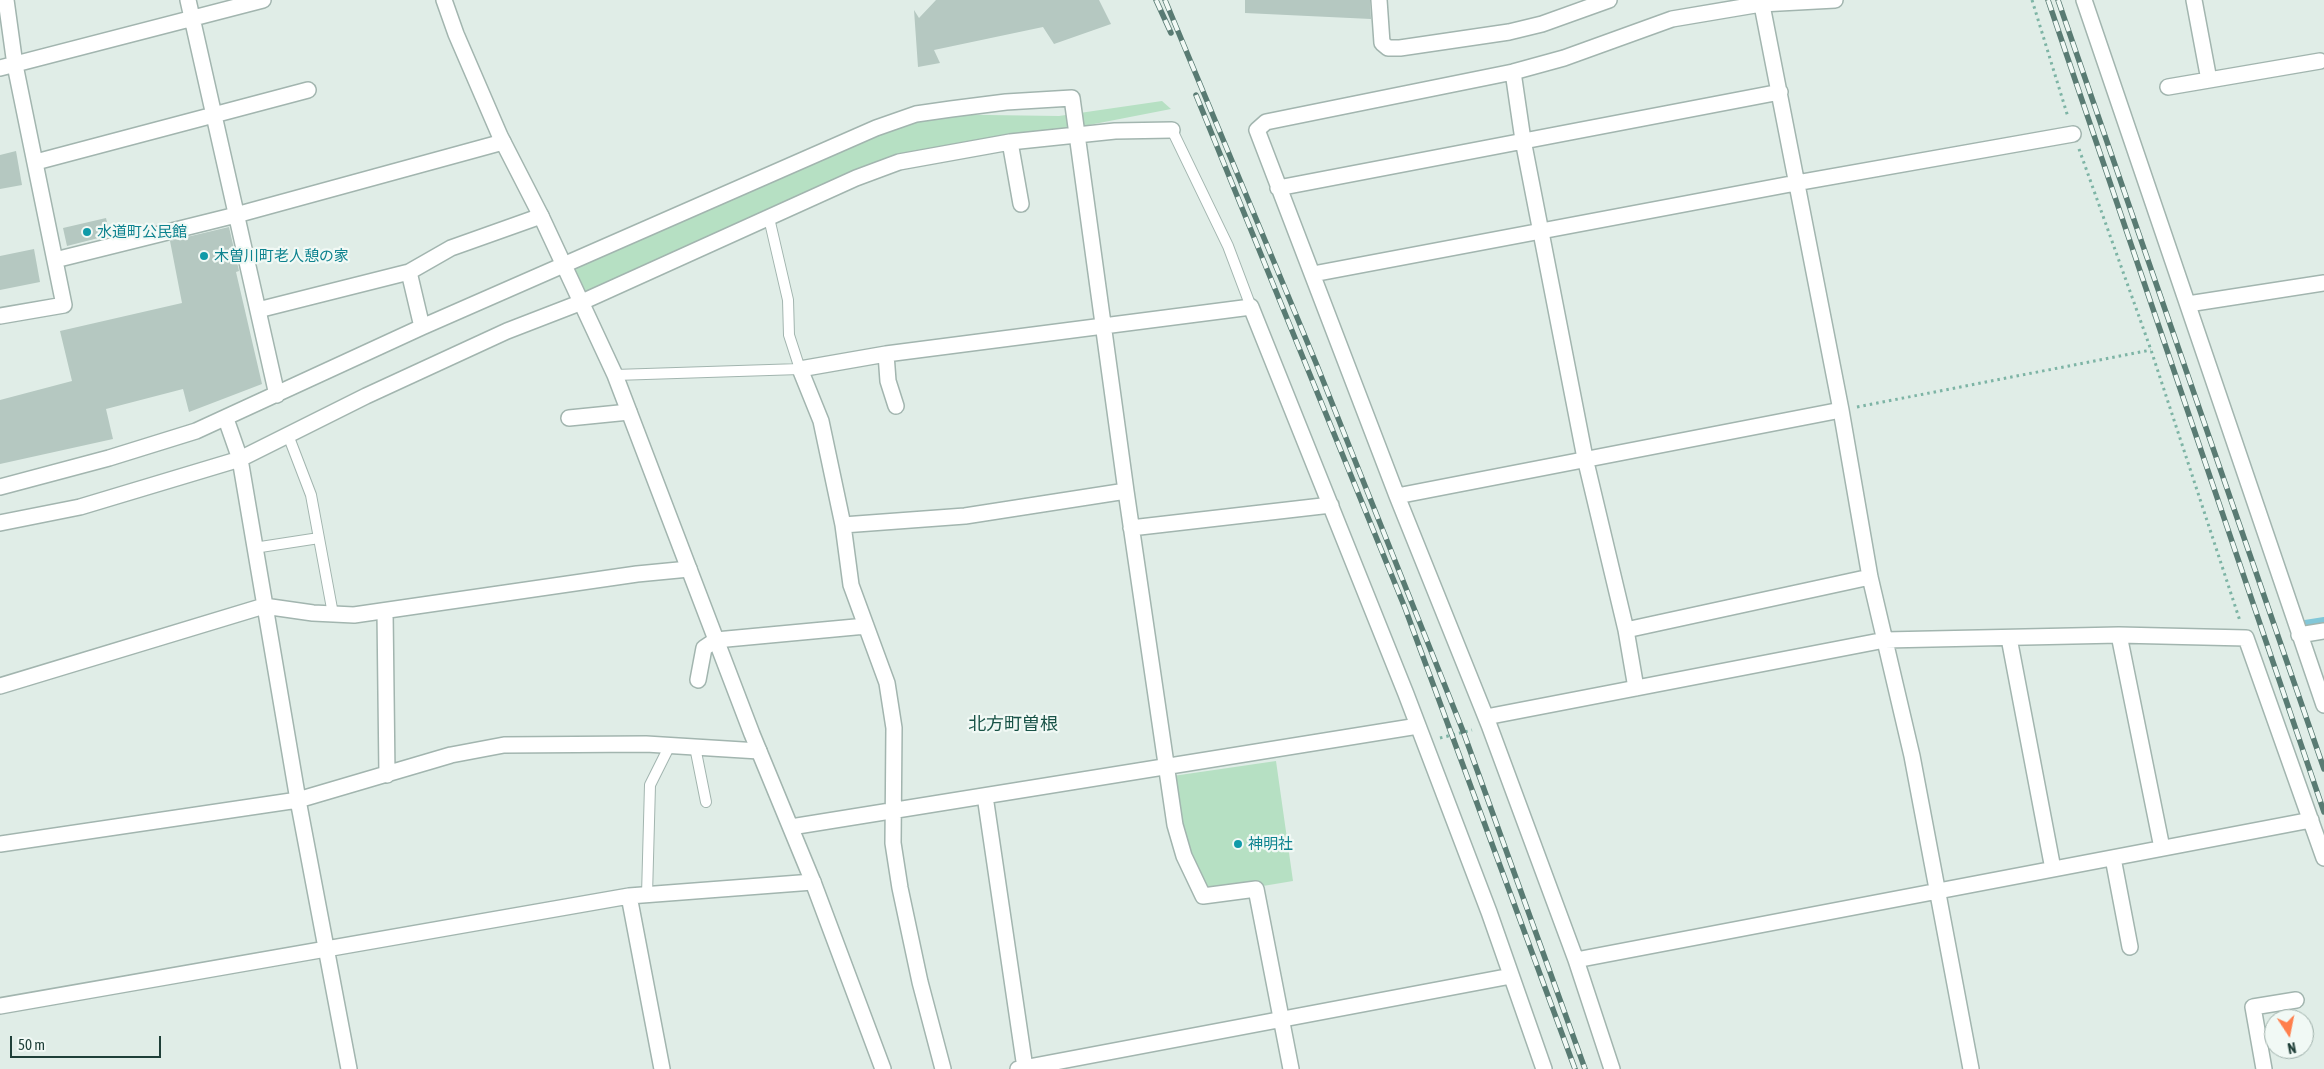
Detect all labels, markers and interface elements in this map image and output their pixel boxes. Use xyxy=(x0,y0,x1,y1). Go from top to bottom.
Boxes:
place label: 水道町公民館 xyxy=(97,223,187,241)
marker: 水道町公民館 xyxy=(81,226,93,238)
place label: 木曽川町老人憩の家 xyxy=(214,247,349,265)
marker: 木曽川町老人憩の家 xyxy=(198,250,210,262)
district label: 北方町曽根 xyxy=(968,713,1058,735)
place label: 神明社 xyxy=(1248,835,1293,853)
marker: 神明社 xyxy=(1232,838,1244,850)
north arrow xyxy=(2264,1009,2314,1059)
scale bar xyxy=(12,1026,164,1058)
text: 50 m xyxy=(18,1036,45,1053)
text: N xyxy=(2286,1039,2297,1056)

